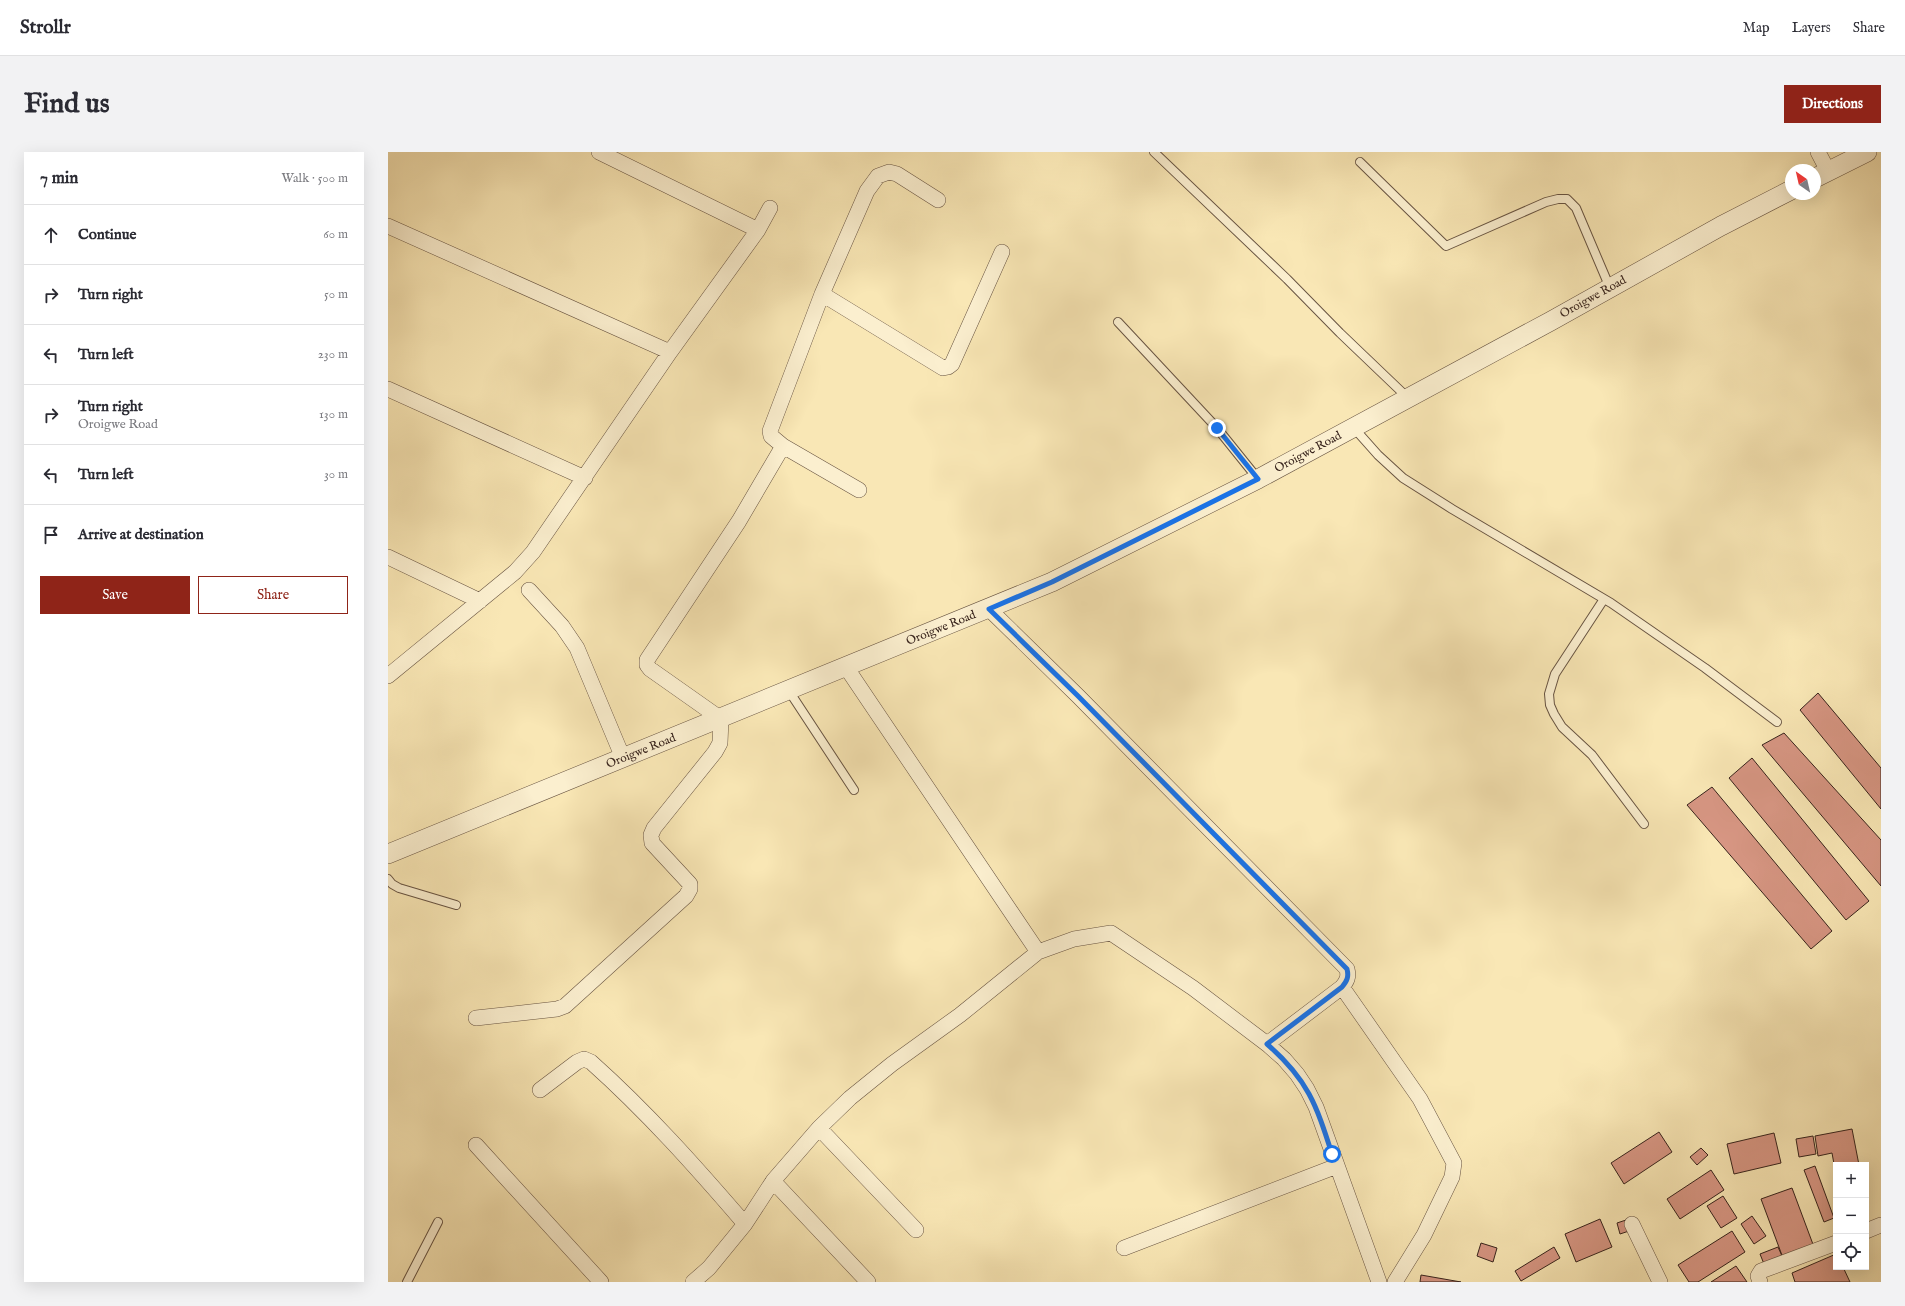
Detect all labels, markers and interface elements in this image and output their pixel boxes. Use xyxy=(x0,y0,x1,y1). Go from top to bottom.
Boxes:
text: Strollr xyxy=(20,16,71,40)
text: Map xyxy=(1743,19,1770,37)
text: Layers xyxy=(1792,19,1831,37)
text: Share xyxy=(1853,19,1885,37)
button: Directions xyxy=(1784,85,1881,123)
text: Find us xyxy=(24,87,110,122)
north arrow xyxy=(1785,164,1821,200)
text: 7 min xyxy=(40,168,78,189)
text: Walk · 500 m xyxy=(281,170,348,187)
icon: ahead xyxy=(40,224,62,246)
text: Continue xyxy=(78,225,136,244)
text: 60 m xyxy=(323,226,348,243)
street label: Oroigwe Road xyxy=(1557,272,1629,321)
icon: right xyxy=(40,284,62,306)
text: Turn right xyxy=(78,285,143,304)
text: 50 m xyxy=(324,286,348,303)
icon: left xyxy=(40,344,62,366)
text: Turn left xyxy=(78,345,134,364)
text: 230 m xyxy=(318,346,348,363)
text: Turn right xyxy=(78,397,143,416)
icon: right xyxy=(40,404,62,426)
text: 130 m xyxy=(319,406,348,423)
text: Oroigwe Road xyxy=(78,416,158,433)
route end xyxy=(1208,419,1226,437)
street label: Oroigwe Road xyxy=(1272,428,1345,476)
icon: left xyxy=(40,464,62,486)
text: Turn left xyxy=(78,465,134,484)
text: 30 m xyxy=(324,466,348,483)
icon: arrive xyxy=(40,524,62,546)
text: Arrive at destination xyxy=(78,525,204,544)
button: Save xyxy=(40,576,190,614)
button: Share xyxy=(198,576,348,614)
street label: Oroigwe Road xyxy=(904,607,979,649)
street label: Oroigwe Road xyxy=(604,730,679,772)
route start xyxy=(1323,1145,1341,1163)
map controls xyxy=(1833,1162,1869,1270)
button: + xyxy=(1833,1162,1869,1198)
button: − xyxy=(1833,1198,1869,1234)
button: locate xyxy=(1833,1234,1869,1270)

